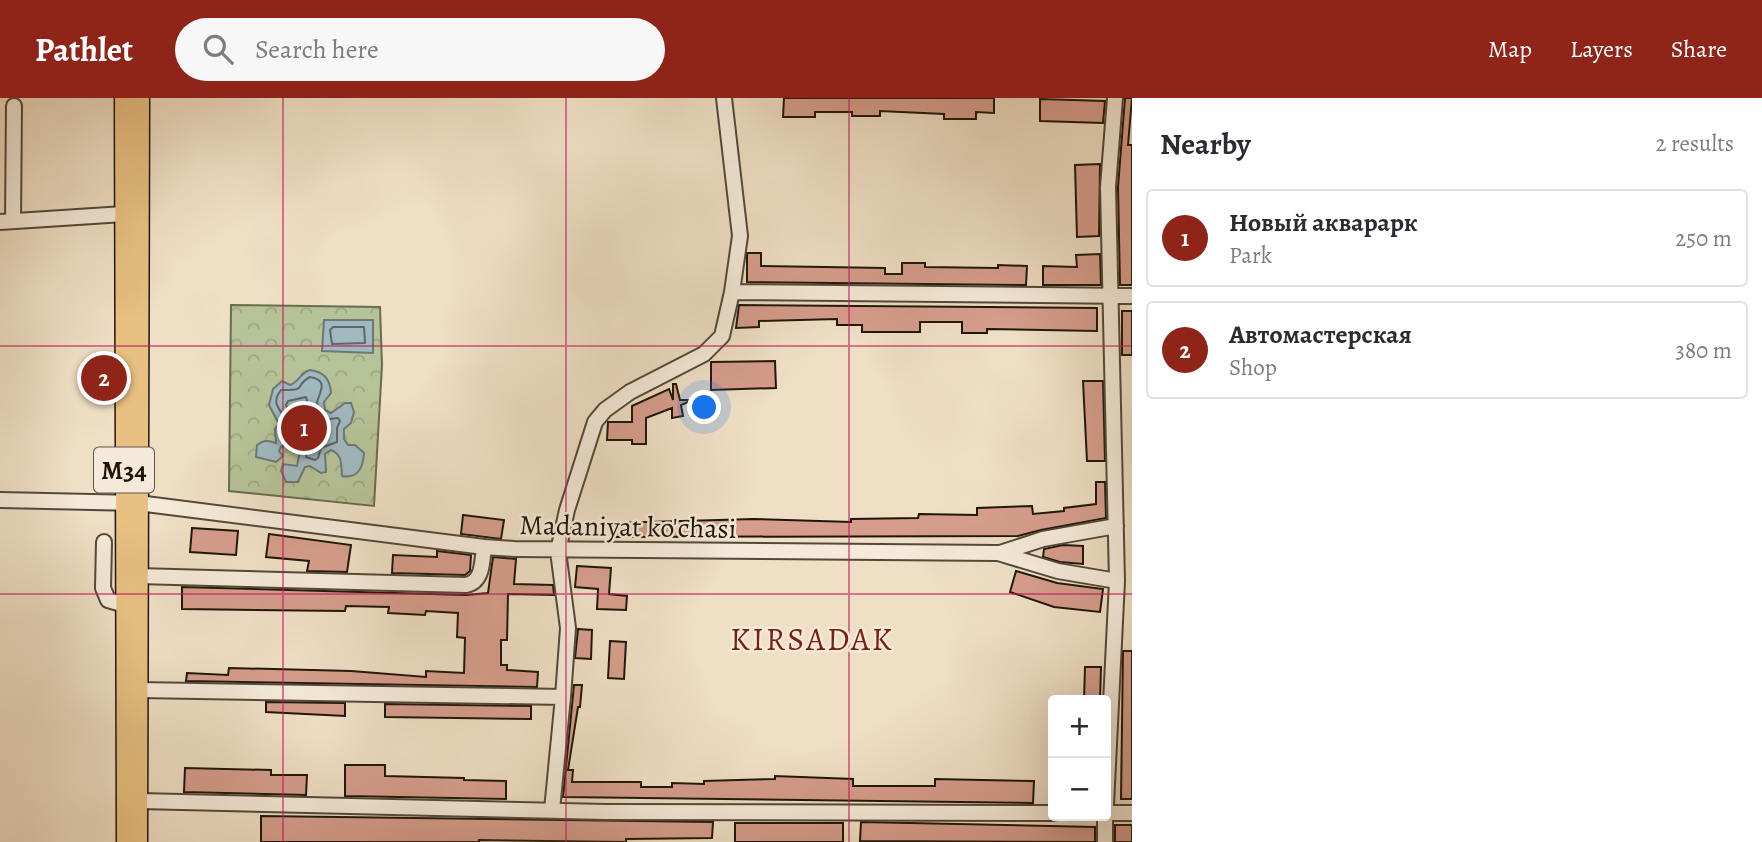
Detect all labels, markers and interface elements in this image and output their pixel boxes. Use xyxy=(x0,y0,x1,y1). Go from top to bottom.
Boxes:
search box xyxy=(175,18,665,81)
text: Pathlet xyxy=(35,27,133,72)
icon: search xyxy=(199,30,237,68)
text: Search here xyxy=(255,32,379,67)
text: Map xyxy=(1488,33,1532,65)
text: Layers xyxy=(1570,33,1633,65)
text: Share xyxy=(1671,33,1727,65)
text: Nearby xyxy=(1160,124,1251,164)
text: 2 results xyxy=(1656,128,1734,159)
text: Новый акварарк xyxy=(1229,205,1418,240)
text: 1 xyxy=(1181,223,1189,254)
text: 250 m xyxy=(1675,223,1732,254)
text: Park xyxy=(1229,240,1272,271)
text: Автомастерская xyxy=(1229,317,1412,352)
text: 2 xyxy=(1179,335,1191,366)
text: 380 m xyxy=(1675,335,1732,366)
pin: 2 xyxy=(81,352,127,404)
text: Shop xyxy=(1229,352,1277,383)
your location xyxy=(687,390,721,424)
pin: 1 xyxy=(281,402,327,454)
road number: M34 xyxy=(94,448,154,492)
street label: Madaniyat ko'chasi xyxy=(519,506,737,548)
district label: KIRSADAK xyxy=(730,617,894,661)
map controls xyxy=(1048,695,1111,821)
button: + xyxy=(1048,695,1111,758)
button: − xyxy=(1048,758,1111,821)

